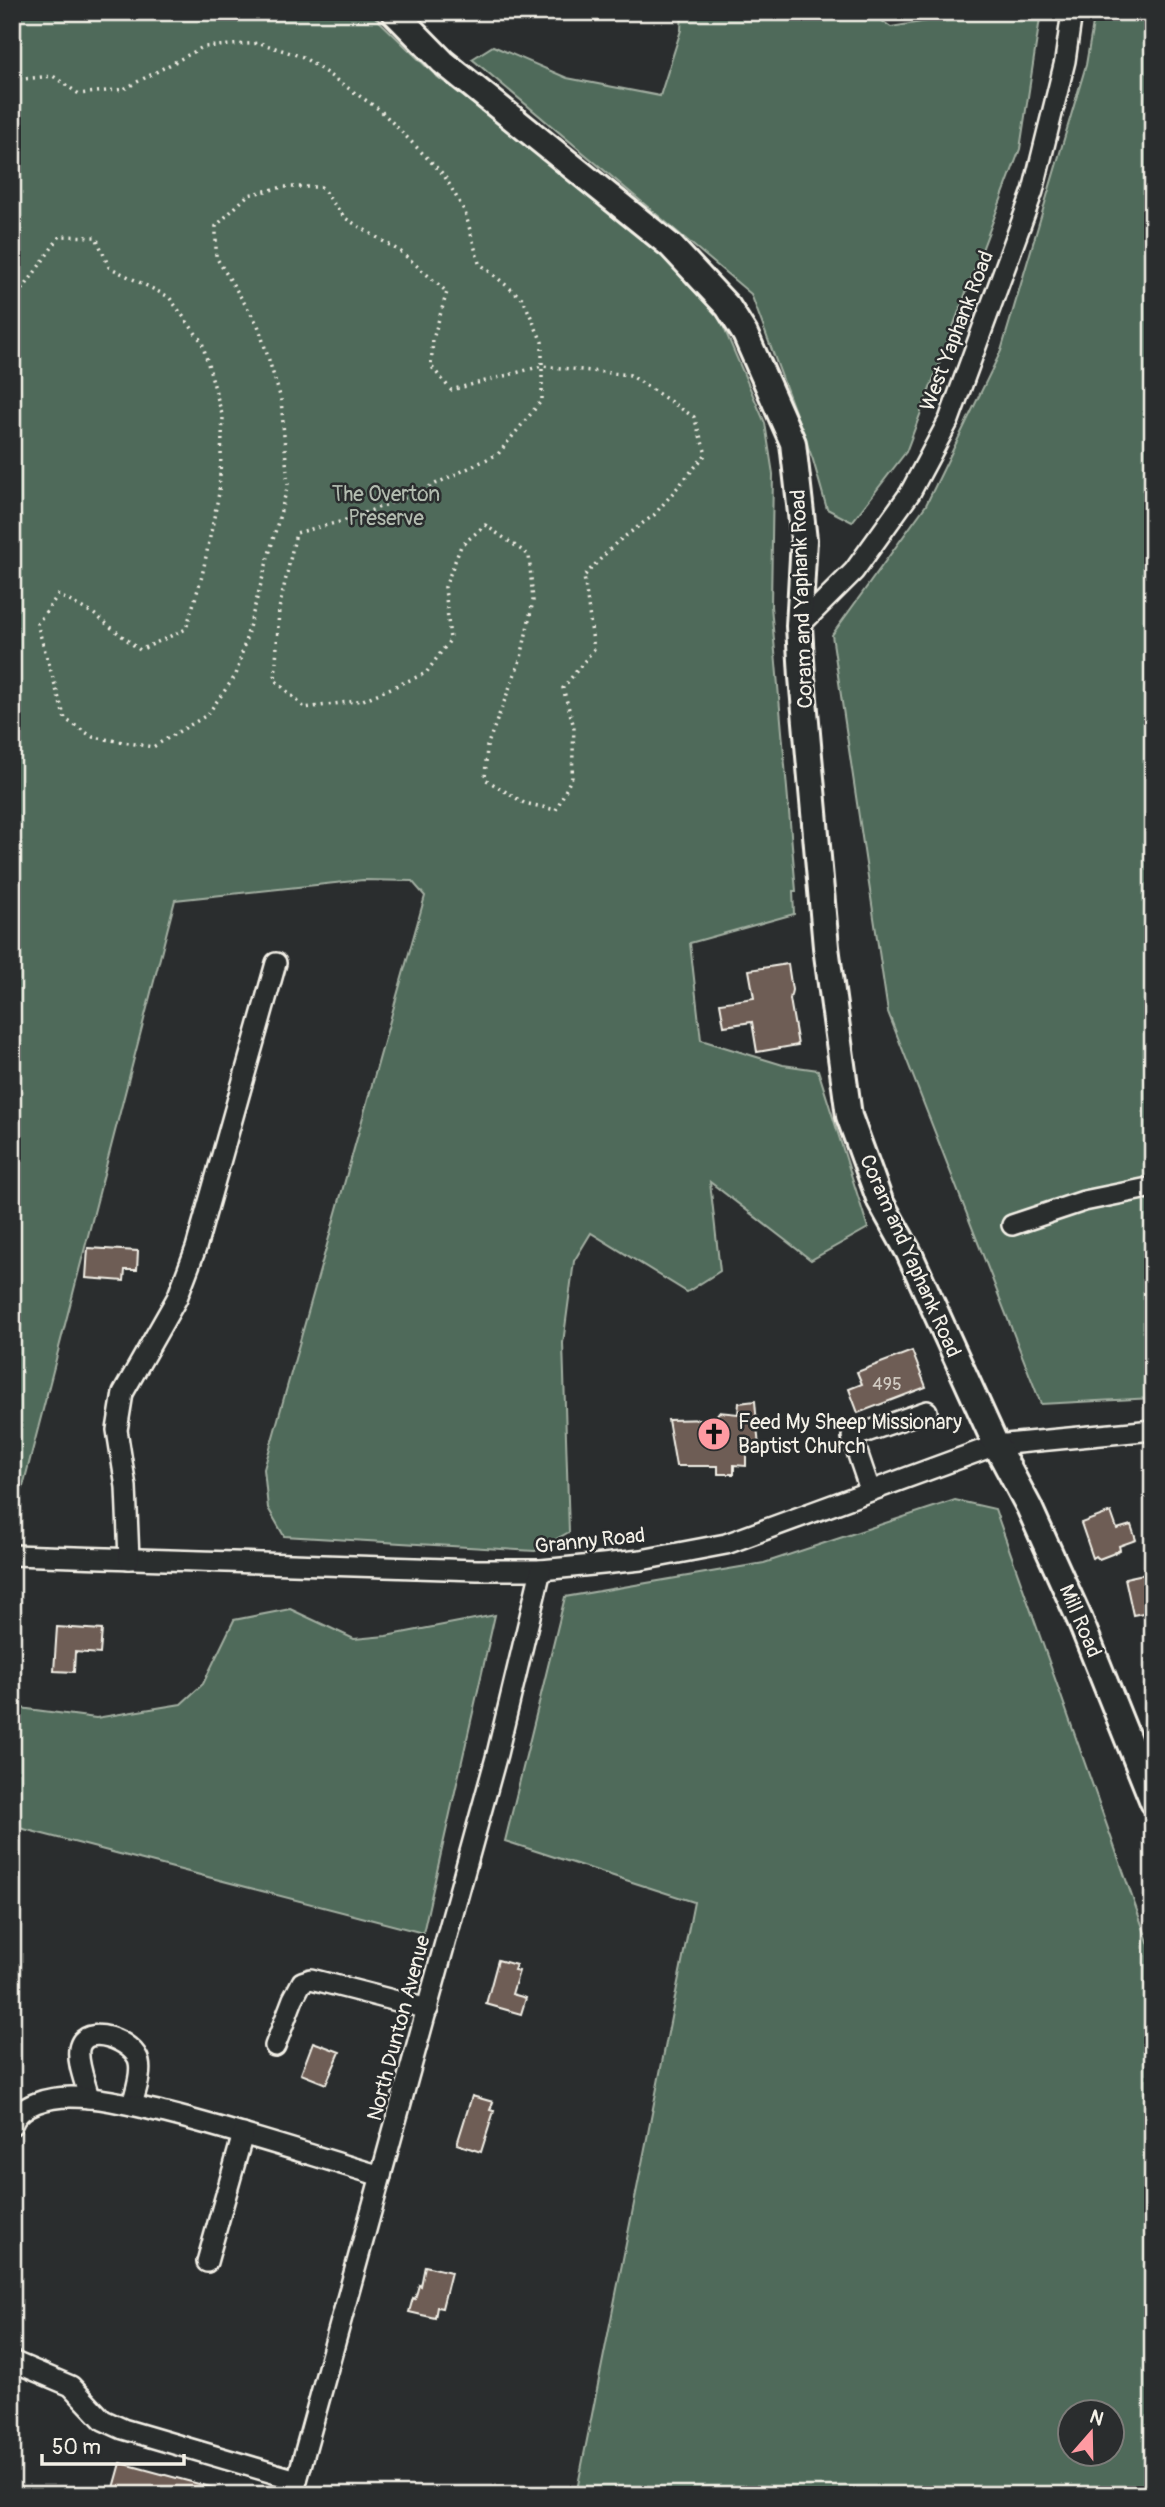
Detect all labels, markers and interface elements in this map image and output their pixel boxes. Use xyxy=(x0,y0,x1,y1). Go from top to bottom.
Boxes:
street label: West Yaphank Road xyxy=(914,247,1000,415)
park label: The Overton Preserve xyxy=(332,481,440,532)
street label: Coram and Yaphank Road xyxy=(785,489,819,709)
street label: Coram and Yaphank Road xyxy=(853,1150,967,1362)
house number: 495 xyxy=(872,1373,902,1396)
place label: Feed My Sheep Missionary Baptist Church xyxy=(738,1409,962,1460)
church icon: Feed My Sheep Missionary Baptist Church xyxy=(695,1415,733,1453)
street label: Granny Road xyxy=(533,1522,647,1560)
street label: Mill Road xyxy=(1053,1580,1107,1662)
street label: North Dunton Avenue xyxy=(361,1931,437,2124)
north arrow xyxy=(1056,2398,1126,2468)
text: N xyxy=(1086,2404,1107,2431)
scale bar xyxy=(42,2423,184,2467)
text: 50 m xyxy=(52,2434,101,2461)

